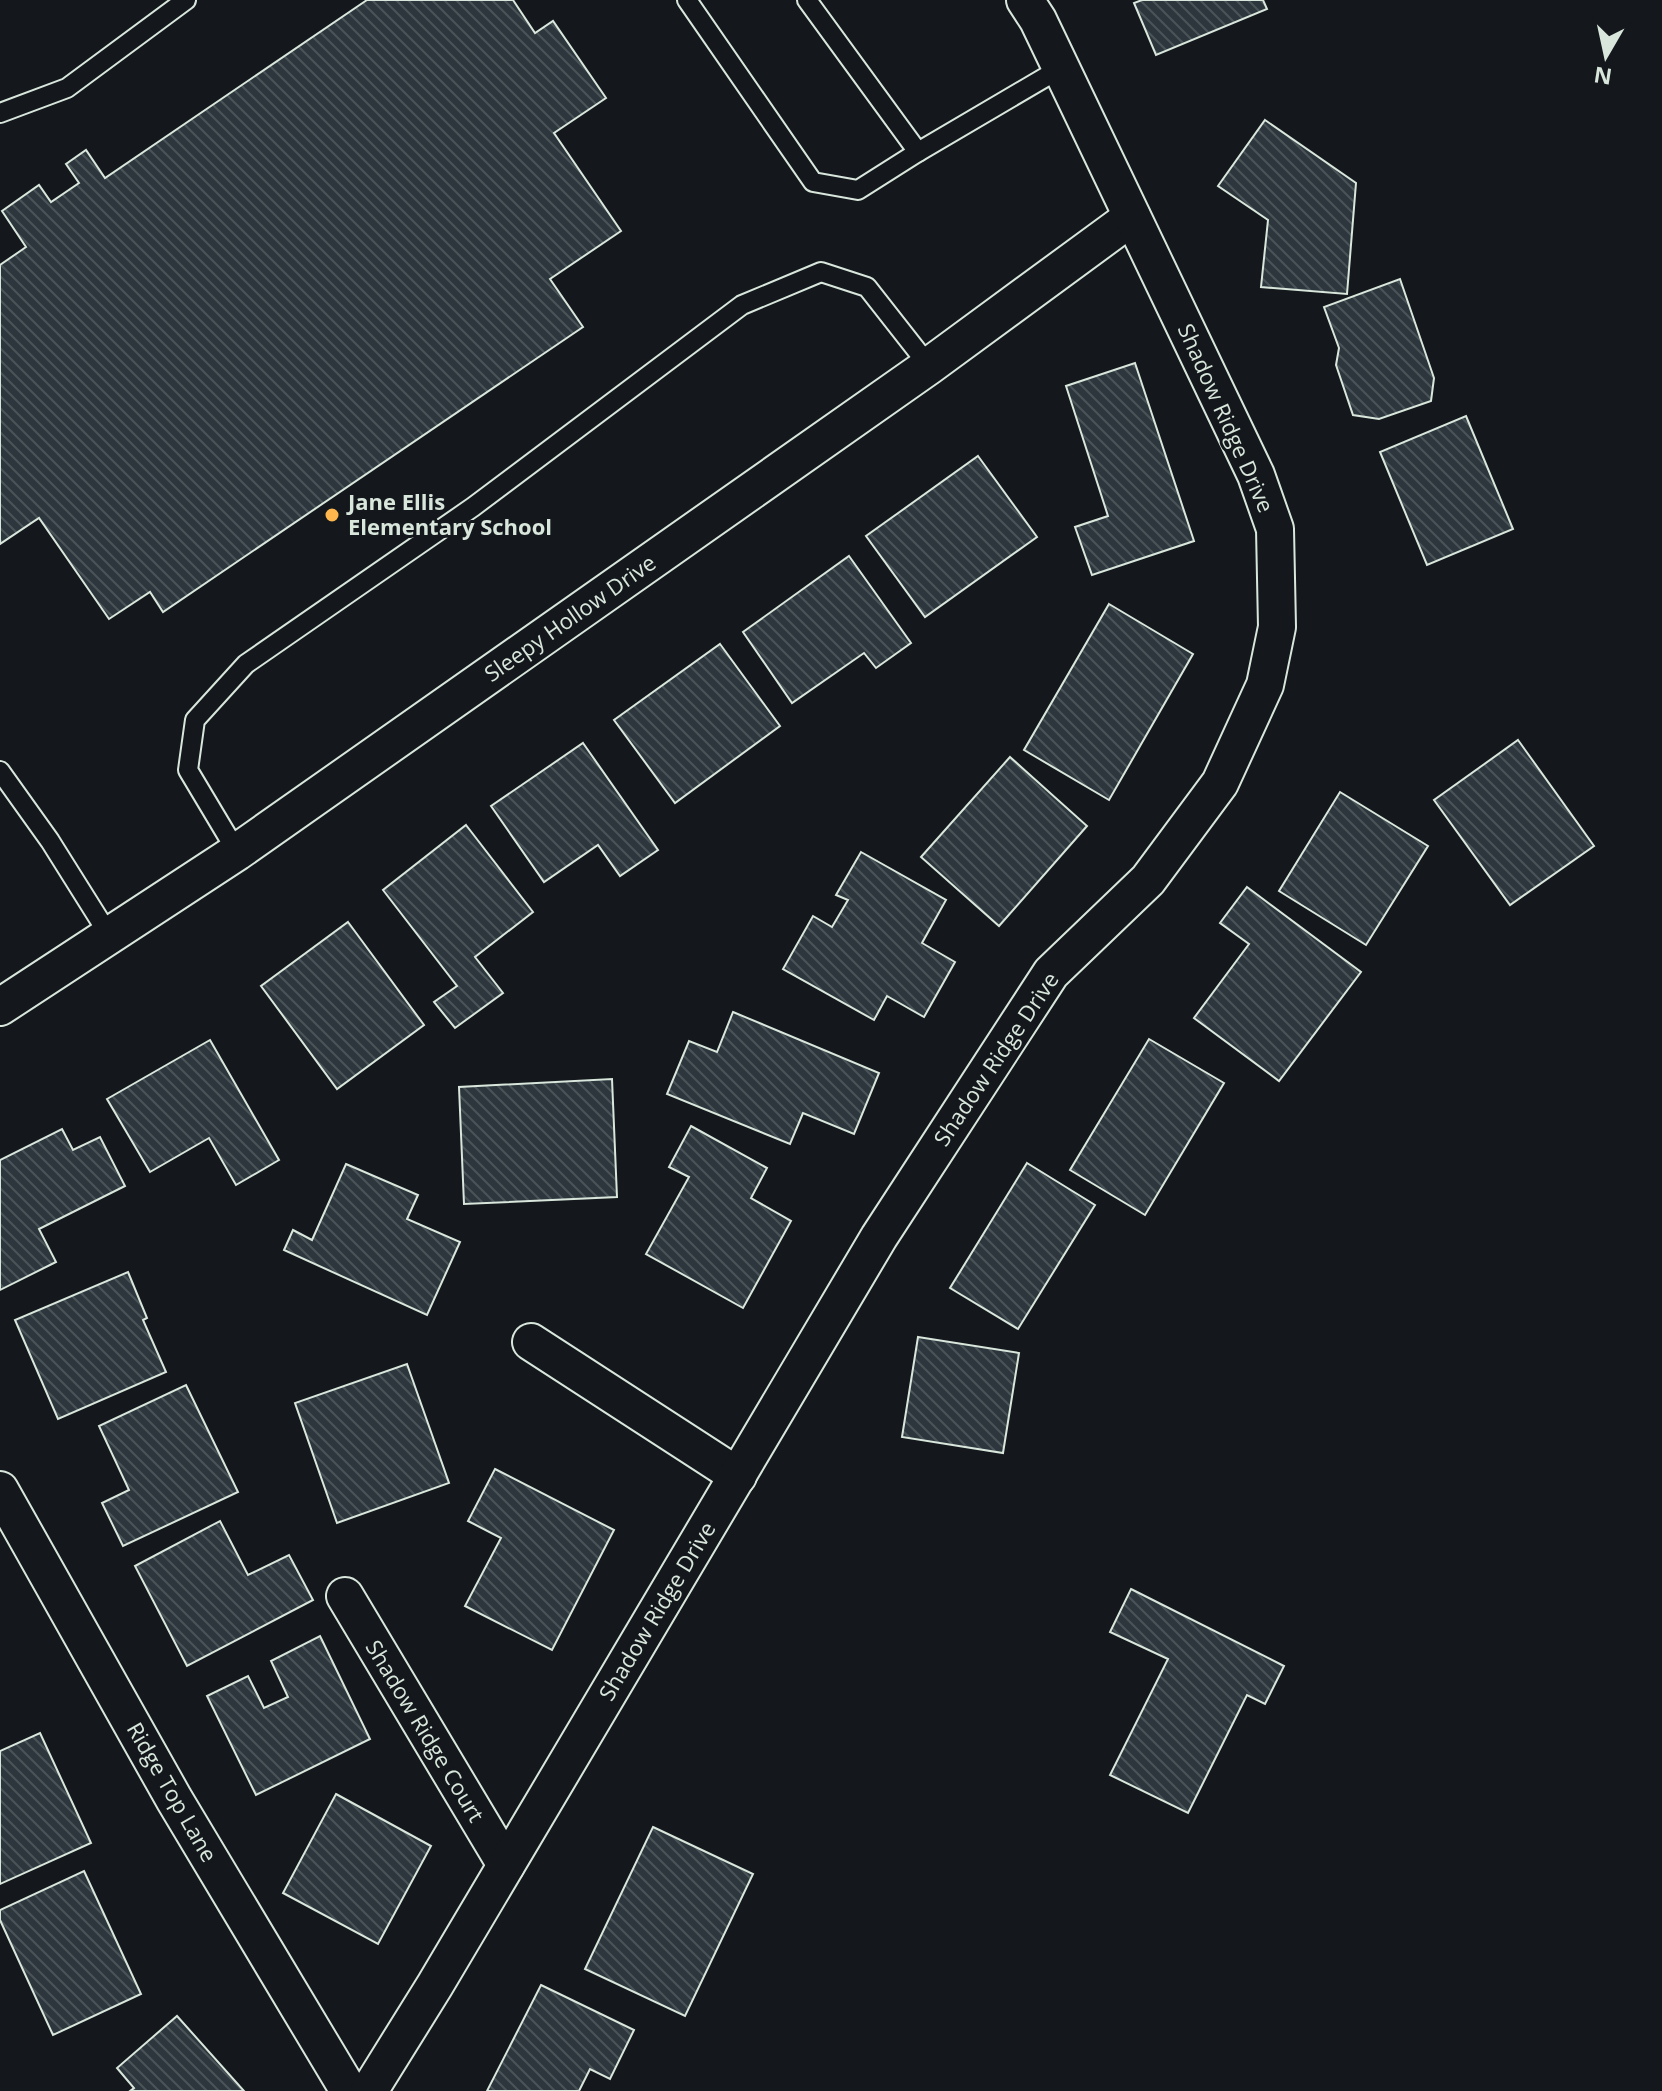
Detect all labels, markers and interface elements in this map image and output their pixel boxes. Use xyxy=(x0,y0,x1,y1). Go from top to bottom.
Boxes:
north arrow xyxy=(1566,16,1646,96)
text: N xyxy=(1592,61,1614,93)
street label: Shadow Ridge Drive xyxy=(1172,318,1282,517)
place label: Jane Ellis Elementary School xyxy=(346,486,552,541)
marker: Jane Ellis Elementary School xyxy=(323,506,341,524)
street label: Sleepy Hollow Drive xyxy=(478,547,661,688)
street label: Shadow Ridge Drive xyxy=(926,966,1065,1151)
street label: Shadow Ridge Drive xyxy=(591,1515,721,1706)
street label: Shadow Ridge Court xyxy=(360,1634,492,1827)
street label: Ridge Top Lane xyxy=(121,1716,225,1867)

